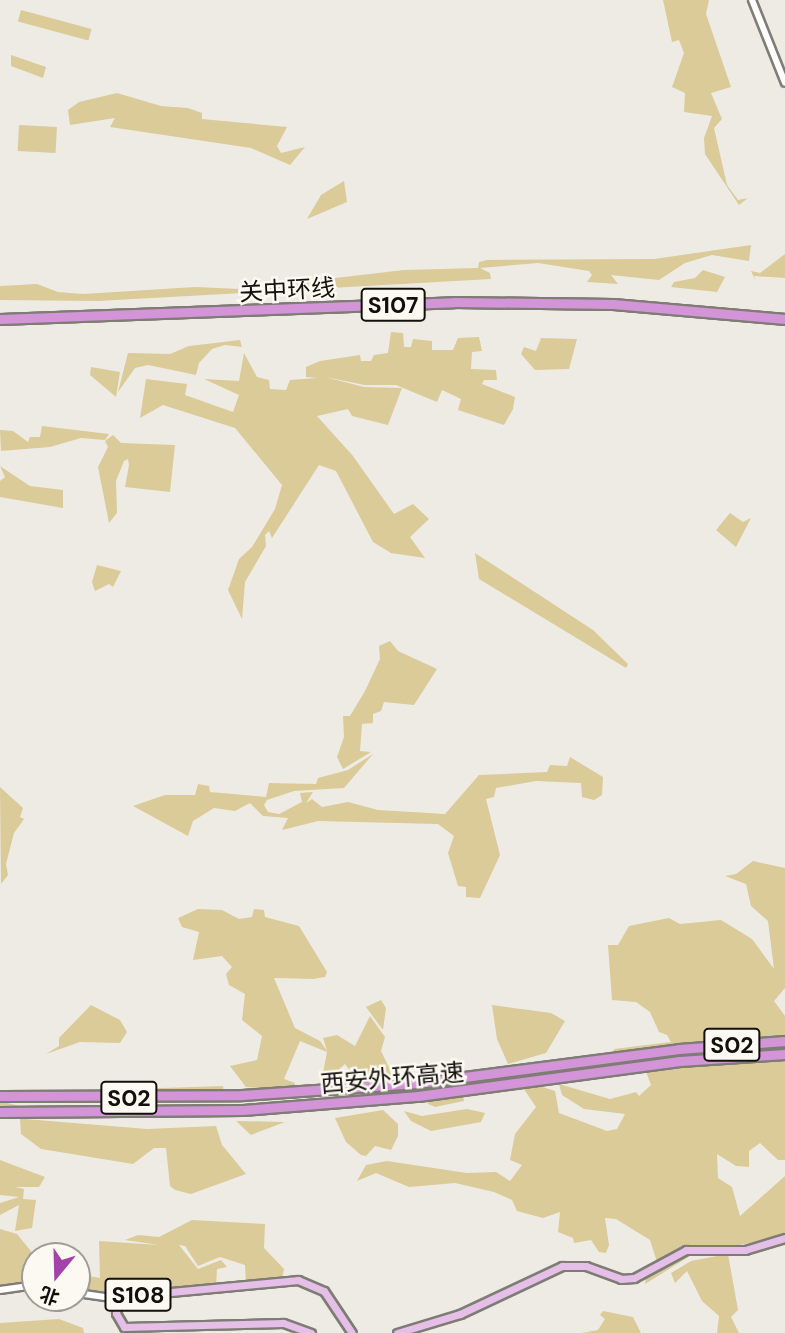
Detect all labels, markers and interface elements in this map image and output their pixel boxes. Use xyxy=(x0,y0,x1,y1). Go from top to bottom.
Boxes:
street label: 关中环线 xyxy=(238,273,336,307)
road number: S107 xyxy=(360,286,426,324)
road number: S02 xyxy=(702,1026,762,1064)
street label: 西安外环高速 xyxy=(319,1057,465,1099)
road number: S02 xyxy=(99,1078,159,1118)
north arrow xyxy=(21,1242,91,1312)
road number: S108 xyxy=(103,1276,173,1314)
text: 北 xyxy=(37,1281,63,1310)

